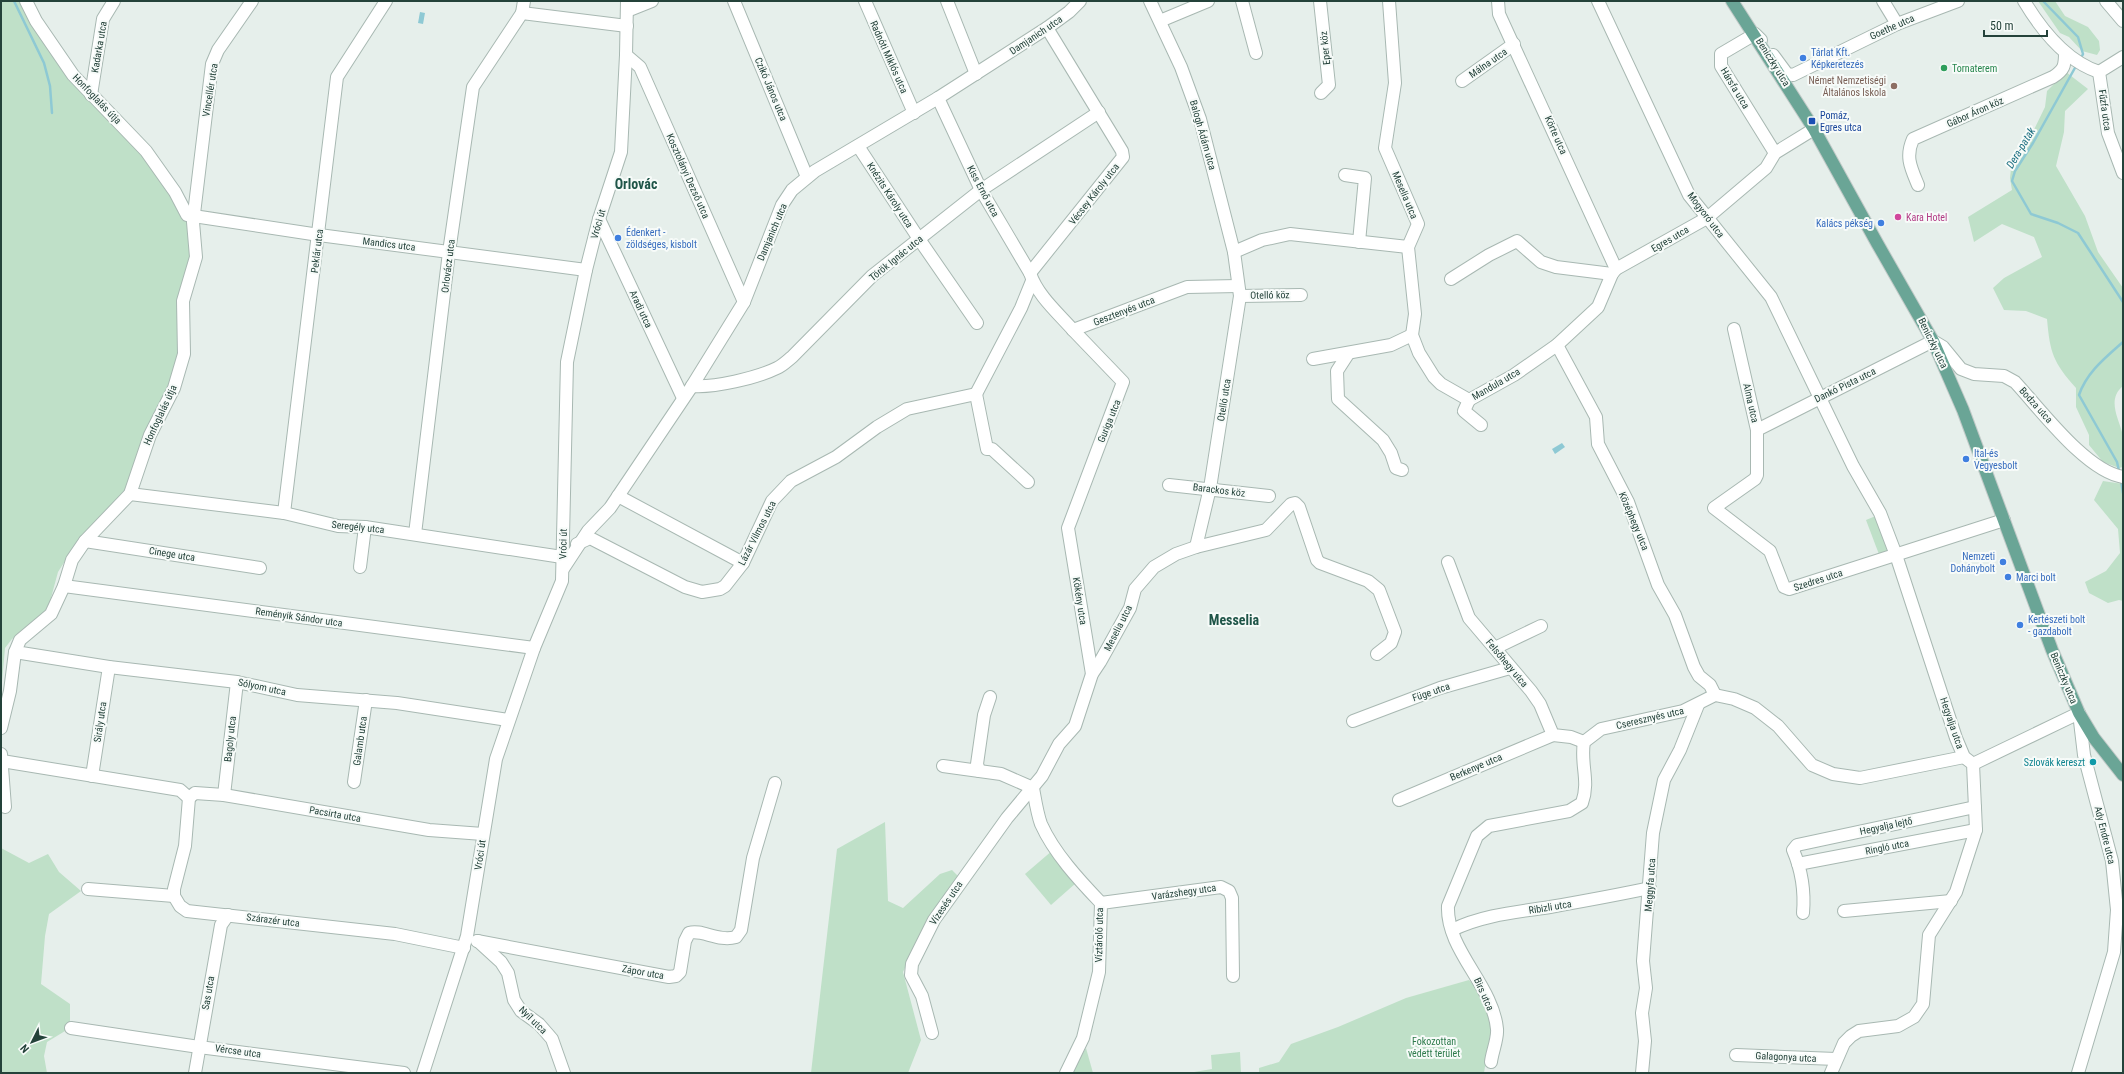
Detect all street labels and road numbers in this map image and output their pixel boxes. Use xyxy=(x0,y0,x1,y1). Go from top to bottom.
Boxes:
street label: Goethe utca xyxy=(1868,12,1916,42)
street label: Damjanich utca xyxy=(1008,13,1065,57)
street label: Radnóti Miklós utca xyxy=(868,19,910,95)
street label: Kadarka utca xyxy=(89,20,109,73)
street label: Eper köz xyxy=(1318,31,1332,65)
street label: Beniczky utca xyxy=(1754,36,1792,88)
street label: Málna utca xyxy=(1467,46,1509,80)
street label: Czikó János utca xyxy=(753,56,789,123)
street label: Vincellér utca xyxy=(200,62,220,117)
street label: Hársfa utca xyxy=(1718,65,1752,111)
street label: Honfoglalás útja xyxy=(70,72,124,126)
street label: Fűzfa utca xyxy=(2097,89,2113,131)
street label: Gábor Áron köz xyxy=(1945,94,2005,129)
street label: Balogh Ádám utca xyxy=(1188,99,1219,171)
street label: Körte utca xyxy=(1543,114,1569,156)
street label: Kosztolányi Dezső utca xyxy=(664,132,712,220)
street label: Knézits Károly utca xyxy=(865,160,915,230)
street label: Vécsey Károly utca xyxy=(1067,161,1121,227)
street label: Kiss Ernő utca xyxy=(965,163,1001,219)
street label: Meselia utca xyxy=(1390,170,1420,221)
street label: Mogyoró utca xyxy=(1685,190,1727,240)
street label: Damjanich utca xyxy=(755,202,789,262)
street label: Vróci út xyxy=(589,208,607,240)
street label: Egres utca xyxy=(1649,224,1691,254)
street label: Peklár utca xyxy=(309,228,325,274)
street label: Török Ignác utca xyxy=(867,233,925,283)
street label: Mandics utca xyxy=(362,235,416,253)
street label: Orlovácz utca xyxy=(439,238,457,293)
street label: Aradi utca xyxy=(628,288,655,330)
street label: Otelló köz xyxy=(1250,289,1290,301)
street label: Gesztenyés utca xyxy=(1092,294,1156,328)
street label: Beniczky utca xyxy=(1916,316,1950,370)
street label: Dankó Pista utca xyxy=(1813,365,1878,405)
street label: Mandula utca xyxy=(1470,366,1522,402)
street label: Otelló utca xyxy=(1215,378,1233,422)
street label: Alma utca xyxy=(1741,382,1761,424)
street label: Honfoglalás útja xyxy=(141,383,179,447)
street label: Bodza utca xyxy=(2017,385,2055,425)
street label: Guriga utca xyxy=(1095,398,1123,444)
street label: Barackos köz xyxy=(1192,481,1246,499)
street label: Középhegy utca xyxy=(1617,490,1651,552)
street label: Lázár Vilmos utca xyxy=(736,499,778,567)
street label: Seregély utca xyxy=(331,519,385,535)
street label: Vróci út xyxy=(557,529,569,559)
street label: Cinege utca xyxy=(148,545,196,563)
street label: Szedres utca xyxy=(1792,567,1844,593)
street label: Kökény utca xyxy=(1071,576,1089,626)
street label: Meselia utca xyxy=(1102,603,1134,653)
street label: Reményik Sándor utca xyxy=(255,605,343,629)
street label: Felsőhegy utca xyxy=(1484,637,1530,689)
street label: Beniczky utca xyxy=(2048,651,2080,705)
street label: Sólyom utca xyxy=(237,677,287,697)
street label: Füge utca xyxy=(1411,680,1451,703)
street label: Hegyalja utca xyxy=(1938,696,1966,750)
street label: Sirály utca xyxy=(92,701,108,743)
street label: Cseresznyés utca xyxy=(1615,705,1685,731)
street label: Bagoly utca xyxy=(222,715,238,763)
street label: Galamb utca xyxy=(351,715,369,766)
street label: Berkenye utca xyxy=(1448,751,1504,783)
street label: Pacsirta utca xyxy=(308,804,362,824)
street label: Ady Endre utca xyxy=(2093,805,2118,865)
street label: Hegyalja lejtő xyxy=(1859,815,1913,837)
street label: Ringló utca xyxy=(1864,837,1910,857)
street label: Vróci út xyxy=(472,839,488,871)
street label: Meggyfa utca xyxy=(1643,858,1657,912)
street label: Vízesés utca xyxy=(927,879,965,927)
street label: Varázshegy utca xyxy=(1151,882,1217,902)
street label: Ribizli utca xyxy=(1528,898,1572,916)
street label: Víztároló utca xyxy=(1093,907,1105,963)
street label: Szárazér utca xyxy=(246,911,300,929)
street label: Zápor utca xyxy=(621,963,665,981)
street label: Sas utca xyxy=(200,975,216,1011)
street label: Birs utca xyxy=(1472,976,1496,1012)
street label: Nyíl utca xyxy=(517,1004,549,1036)
street label: Vércse utca xyxy=(214,1042,262,1060)
street label: Galagonya utca xyxy=(1755,1050,1817,1064)

